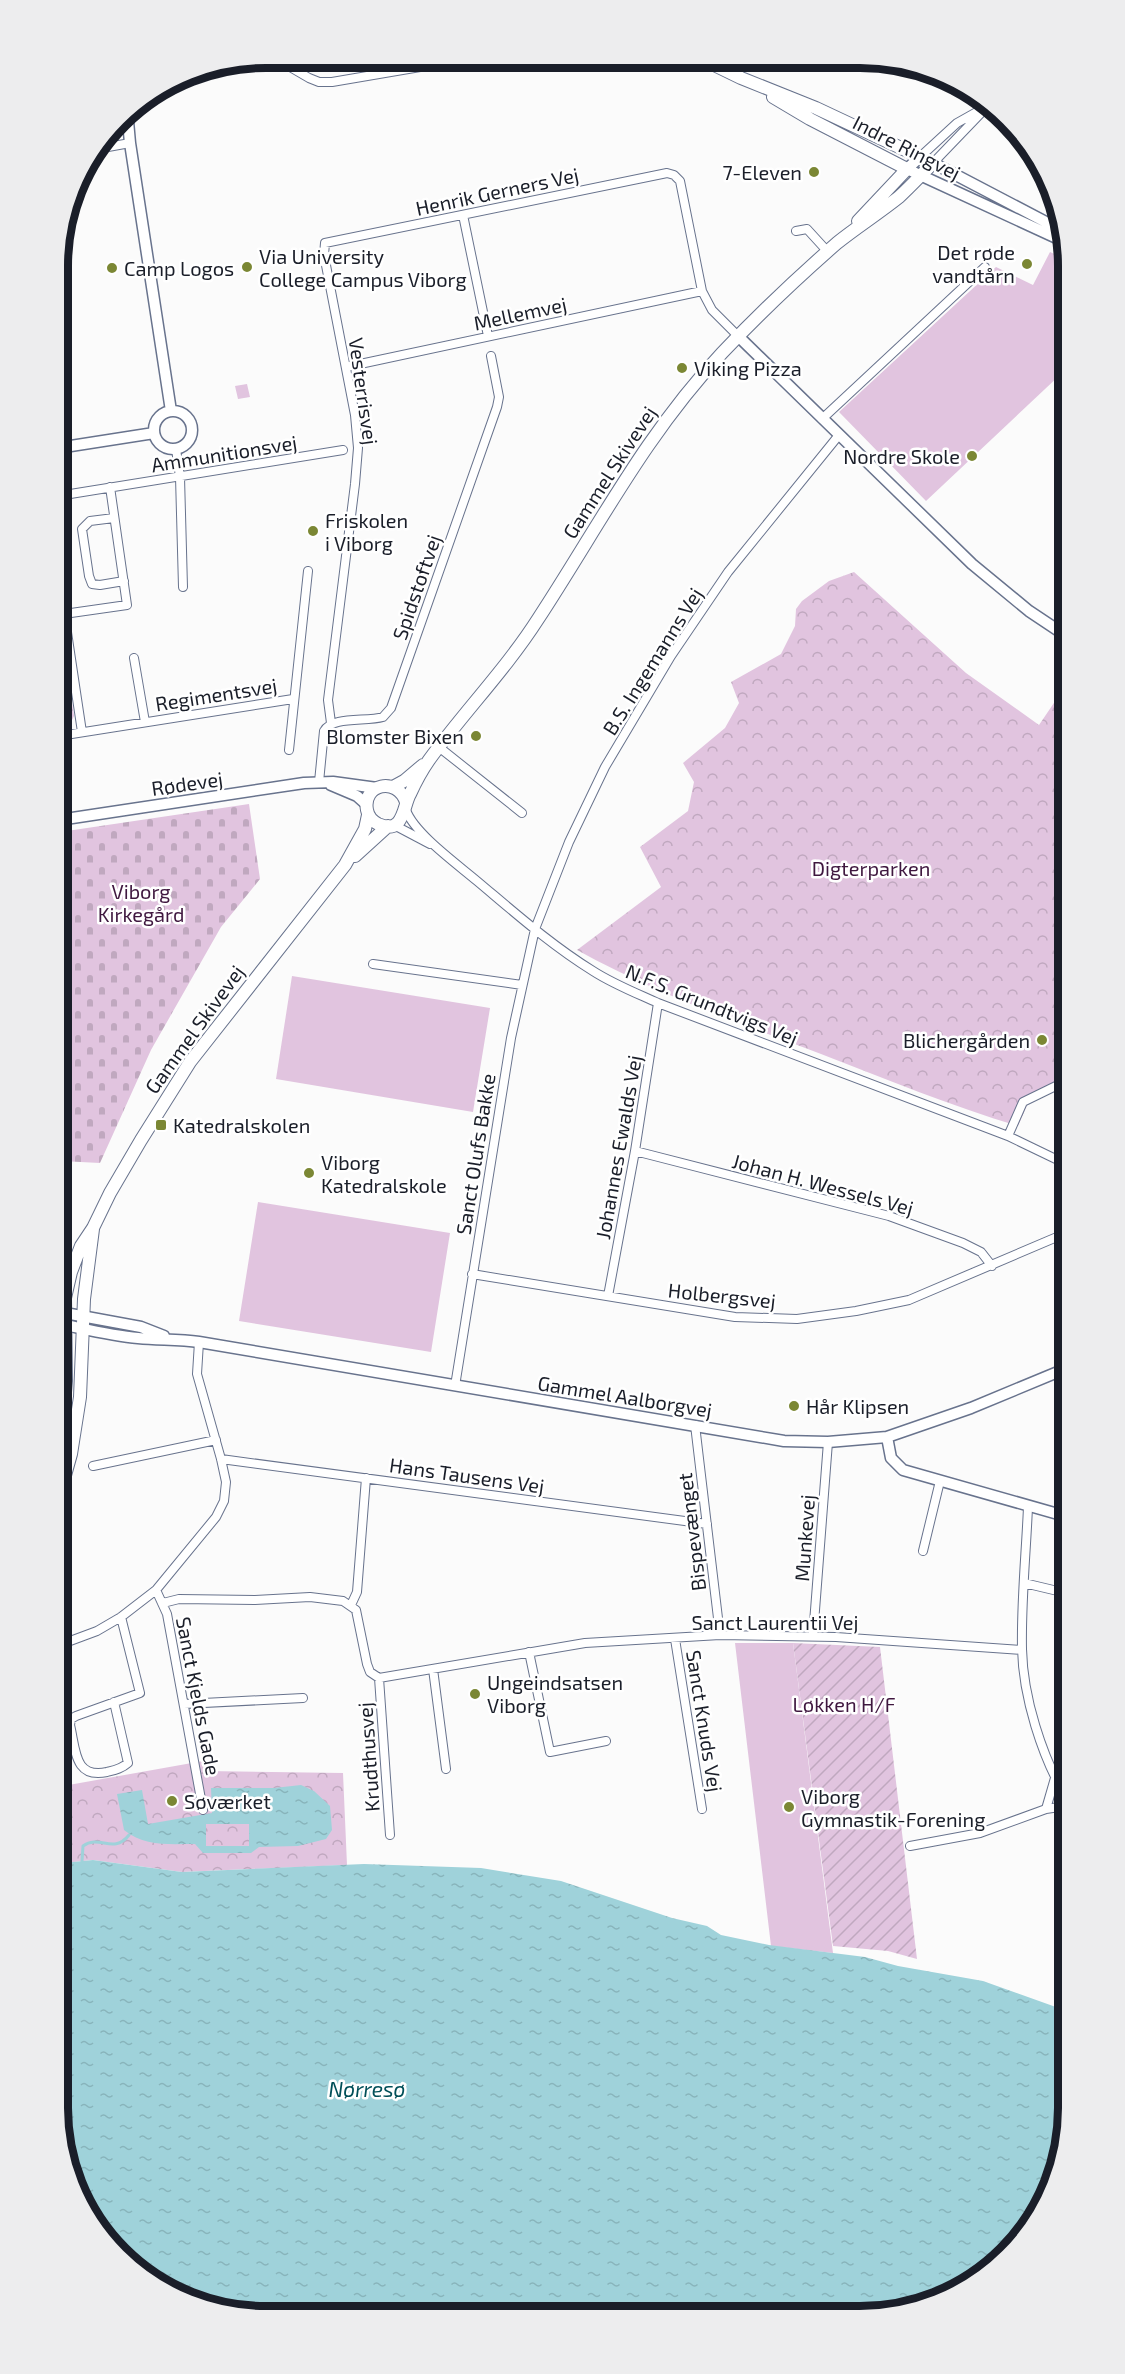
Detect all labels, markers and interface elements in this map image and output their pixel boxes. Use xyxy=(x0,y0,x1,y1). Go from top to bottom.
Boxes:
street label: Indre Ringvej xyxy=(849,110,965,184)
place label: 7-Eleven xyxy=(723,160,802,184)
street label: Henrik Gerners Vej xyxy=(413,162,581,220)
marker: 7-Eleven xyxy=(807,165,821,179)
place label: Det røde vandtårn xyxy=(932,240,1015,287)
place label: Via University College Campus Viborg xyxy=(259,244,467,291)
place label: Camp Logos xyxy=(124,256,234,280)
marker: Det røde vandtårn xyxy=(1020,257,1034,271)
marker: Via University College Campus Viborg xyxy=(240,260,254,274)
marker: Camp Logos xyxy=(105,261,119,275)
street label: Mellemvej xyxy=(471,291,569,335)
street label: Vesterrisvej xyxy=(345,336,383,446)
place label: Viking Pizza xyxy=(694,356,802,380)
marker: Viking Pizza xyxy=(675,361,689,375)
street label: Gammel Skivevej xyxy=(557,401,661,543)
street label: Ammunitionsvej xyxy=(149,430,299,476)
place label: Nordre Skole xyxy=(843,444,960,468)
marker: Nordre Skole xyxy=(965,449,979,463)
place label: Friskolen i Viborg xyxy=(325,508,408,555)
marker: Friskolen i Viborg xyxy=(306,524,320,538)
street label: Spidstoftvej xyxy=(387,531,445,643)
street label: B.S. Ingemanns Vej xyxy=(597,583,707,739)
street label: Regimentsvej xyxy=(153,673,279,715)
place label: Blomster Bixen xyxy=(326,724,464,748)
marker: Blomster Bixen xyxy=(469,729,483,743)
street label: Rødevej xyxy=(150,766,224,800)
park label: Digterparken xyxy=(812,856,930,880)
park label: Viborg Kirkegård xyxy=(98,879,184,926)
street label: N.F.S. Grundtvigs Vej xyxy=(622,959,802,1049)
street label: Gammel Skivevej xyxy=(139,960,249,1098)
place label: Blichergården xyxy=(903,1028,1030,1052)
marker: Blichergården xyxy=(1035,1033,1049,1047)
street label: Johannes Ewalds Vej xyxy=(590,1053,646,1241)
street label: Sanct Olufs Bakke xyxy=(450,1072,500,1236)
place label: Katedralskolen xyxy=(173,1113,310,1137)
marker: Katedralskolen xyxy=(154,1118,168,1132)
street label: Johan H. Wessels Vej xyxy=(730,1148,916,1220)
place label: Viborg Katedralskole xyxy=(321,1150,447,1197)
marker: Viborg Katedralskole xyxy=(302,1166,316,1180)
street label: Holbergsvej xyxy=(667,1277,777,1313)
street label: Gammel Aalborgvej xyxy=(536,1370,714,1422)
place label: Hår Klipsen xyxy=(806,1394,909,1418)
marker: Hår Klipsen xyxy=(787,1399,801,1413)
street label: Hans Tausens Vej xyxy=(388,1452,546,1498)
street label: Bispevænget xyxy=(672,1471,710,1592)
street label: Munkevej xyxy=(789,1494,819,1582)
street label: Sanct Laurentii Vej xyxy=(691,1610,859,1634)
street label: Sanct Kjelds Gade xyxy=(172,1615,226,1777)
street label: Sanct Knuds Vej xyxy=(682,1648,728,1794)
place label: Ungeindsatsen Viborg xyxy=(487,1670,623,1717)
marker: Ungeindsatsen Viborg xyxy=(468,1687,482,1701)
park label: Løkken H/F xyxy=(793,1692,896,1716)
street label: Krudthusvej xyxy=(352,1701,384,1813)
place label: Viborg Gymnastik-Forening xyxy=(801,1784,985,1831)
place label: Søværket xyxy=(184,1789,271,1813)
marker: Søværket xyxy=(165,1794,179,1808)
marker: Viborg Gymnastik-Forening xyxy=(782,1800,796,1814)
water label: Nørresø xyxy=(329,2076,405,2101)

